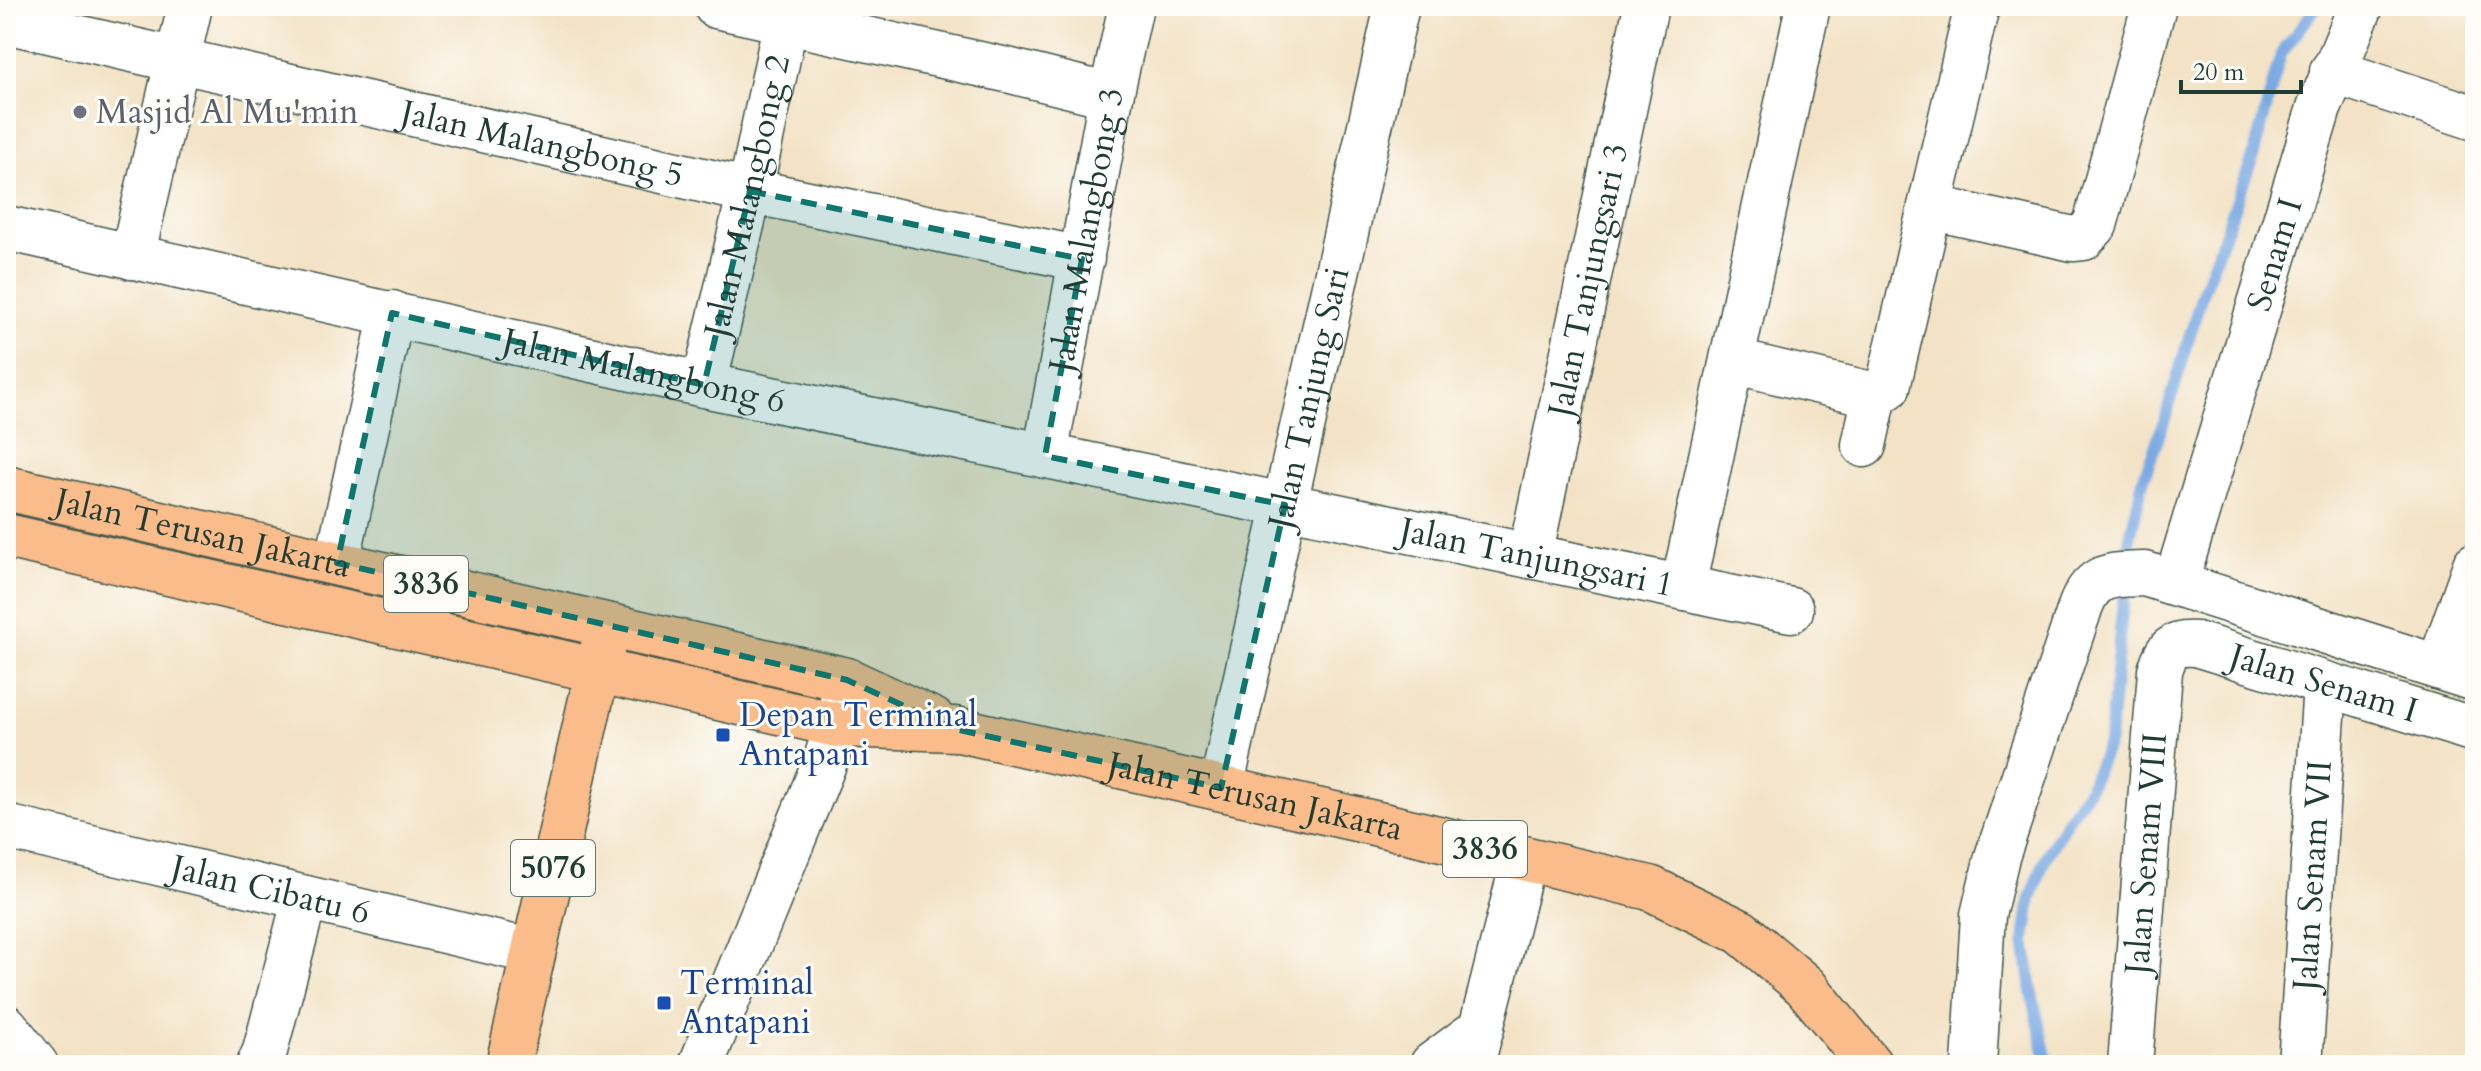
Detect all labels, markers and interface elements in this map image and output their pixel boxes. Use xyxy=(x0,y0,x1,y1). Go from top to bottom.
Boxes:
scale bar xyxy=(2181,44,2301,94)
street label: Jalan Malangbong 2 xyxy=(692,51,801,347)
text: 20 m xyxy=(2193,56,2245,89)
street label: Jalan Malangbong 3 xyxy=(1037,84,1135,381)
street label: Jalan Malangbong 5 xyxy=(392,88,688,198)
place label: Masjid Al Mu'min xyxy=(96,89,358,135)
marker: Masjid Al Mu'min xyxy=(71,103,89,121)
street label: Jalan Tanjungsari 3 xyxy=(1536,139,1639,426)
street label: Senam I xyxy=(2236,192,2314,317)
street label: Jalan Tanjung Sari xyxy=(1256,263,1361,538)
street label: Jalan Malangbong 6 xyxy=(494,316,790,424)
street label: Jalan Terusan Jakarta xyxy=(46,476,355,589)
street label: Jalan Tanjungsari 1 xyxy=(1391,506,1678,608)
road number: 3836 xyxy=(384,556,468,612)
street label: Jalan Senam I xyxy=(2220,631,2423,734)
place label: Depan Terminal Antapani xyxy=(739,692,977,777)
marker: Depan Terminal Antapani xyxy=(714,726,732,744)
street label: Jalan Senam VIII xyxy=(2114,731,2178,981)
street label: Jalan Terusan Jakarta xyxy=(1098,740,1408,852)
street label: Jalan Senam VII xyxy=(2282,759,2343,997)
road number: 3836 xyxy=(1443,821,1527,877)
road number: 5076 xyxy=(511,840,595,896)
street label: Jalan Cibatu 6 xyxy=(162,843,375,936)
place label: Terminal Antapani xyxy=(680,960,814,1045)
marker: Terminal Antapani xyxy=(655,994,673,1012)

